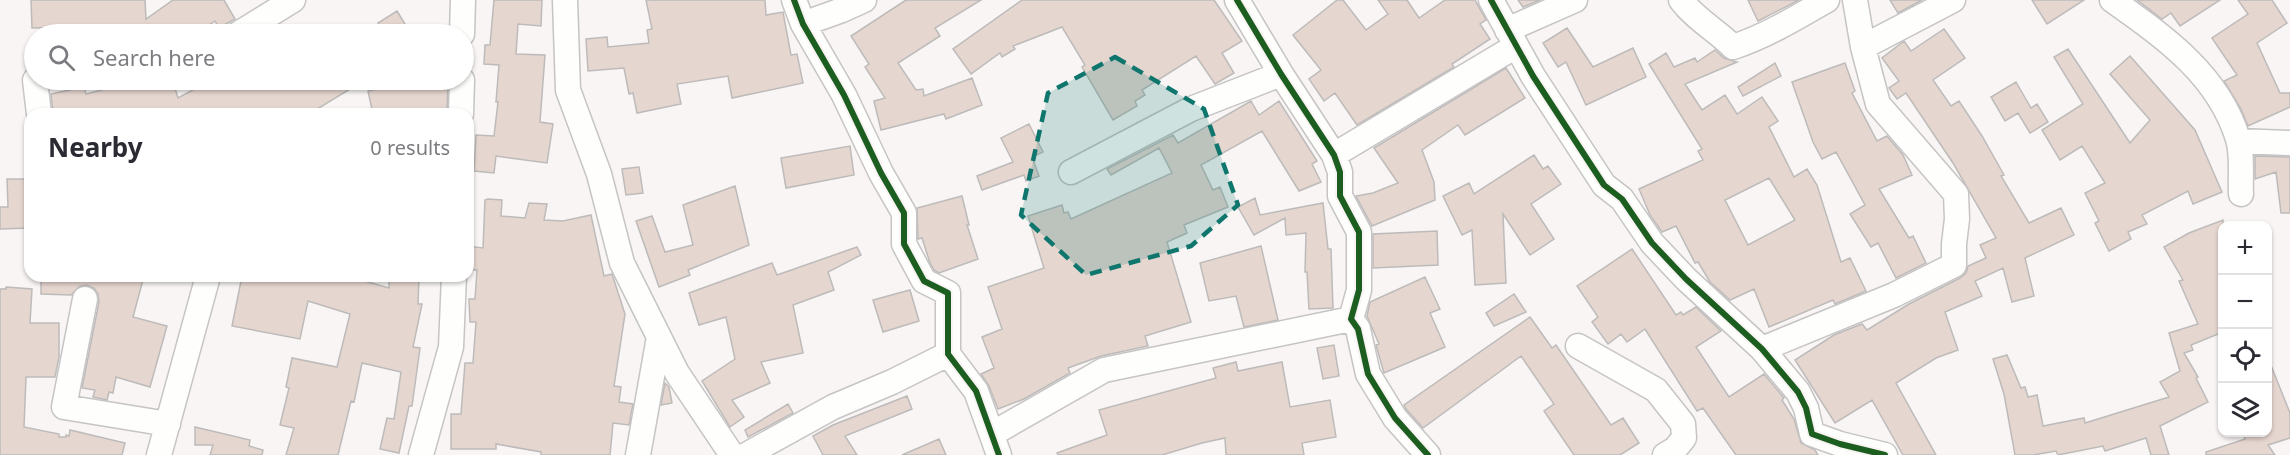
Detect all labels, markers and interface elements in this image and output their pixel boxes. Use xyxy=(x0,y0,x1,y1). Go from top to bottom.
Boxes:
search box xyxy=(24,24,474,90)
icon: search xyxy=(45,41,78,74)
text: Search here xyxy=(93,42,215,72)
text: Nearby xyxy=(48,129,143,165)
text: 0 results xyxy=(370,134,450,161)
map controls xyxy=(2218,221,2272,437)
button: + xyxy=(2218,221,2272,275)
button: − xyxy=(2218,275,2272,329)
button: locate xyxy=(2218,329,2272,383)
button: layers xyxy=(2218,383,2272,437)

